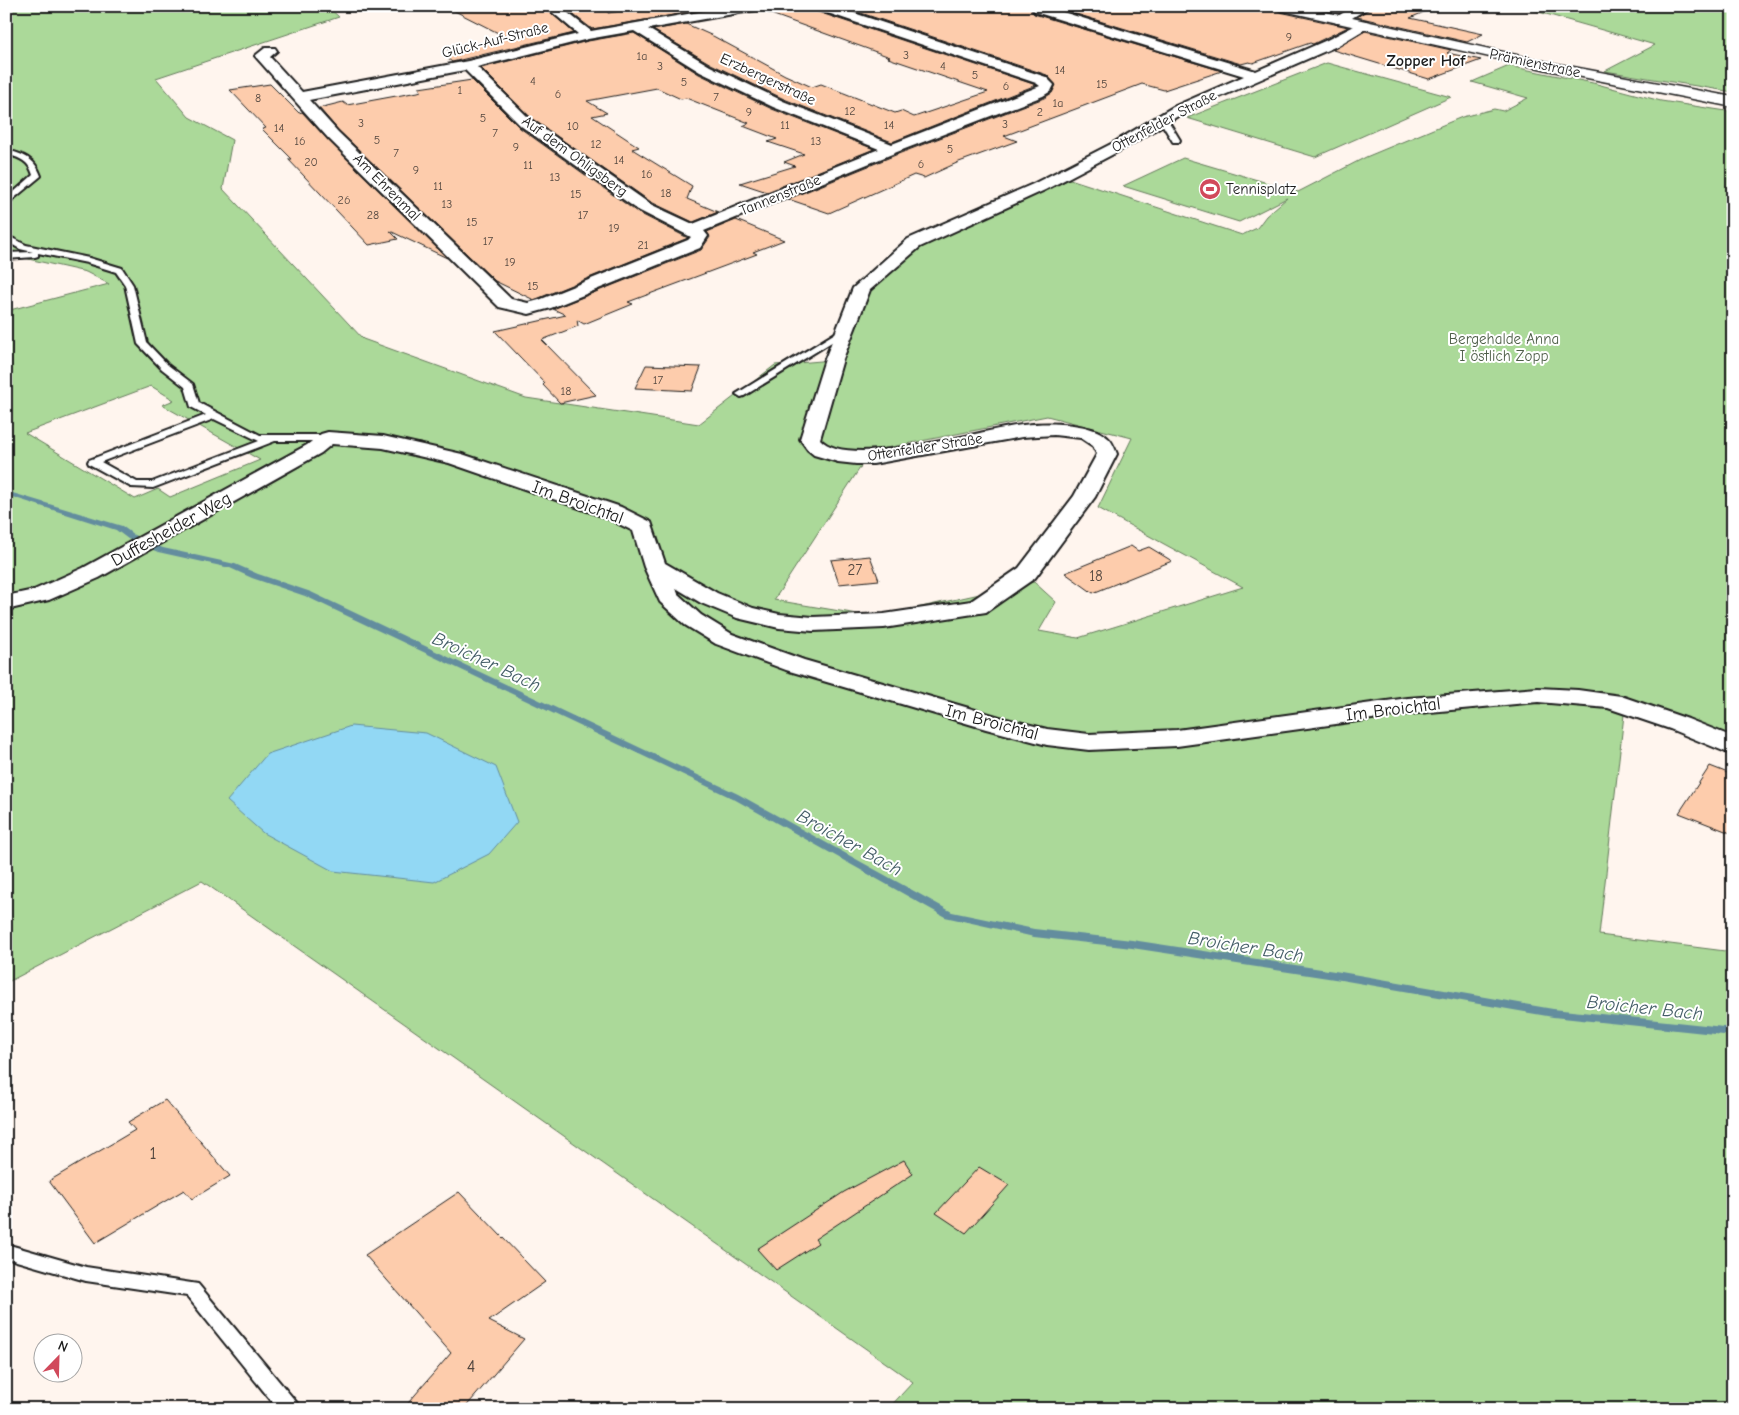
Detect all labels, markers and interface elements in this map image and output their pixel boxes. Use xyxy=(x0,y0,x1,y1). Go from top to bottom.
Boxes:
street label: Glück-Auf-Straße xyxy=(440,18,551,62)
house number: 9 xyxy=(1286,30,1292,44)
street label: Prämienstraße xyxy=(1488,45,1583,82)
house number: 3 xyxy=(903,48,909,62)
house number: 1a xyxy=(637,49,647,63)
street label: Erzbergerstraße xyxy=(717,49,819,109)
district label: Zopper Hof xyxy=(1387,52,1466,70)
house number: 3 xyxy=(657,59,663,73)
house number: 4 xyxy=(940,59,946,73)
house number: 14 xyxy=(1055,63,1065,77)
house number: 5 xyxy=(972,68,978,82)
house number: 4 xyxy=(530,74,536,88)
house number: 5 xyxy=(681,75,687,89)
house number: 15 xyxy=(1096,77,1108,91)
house number: 6 xyxy=(1003,79,1009,93)
house number: 1 xyxy=(458,83,463,97)
street label: Ottenfelder Straße xyxy=(1109,86,1220,156)
house number: 6 xyxy=(555,87,561,101)
house number: 7 xyxy=(713,90,719,104)
house number: 8 xyxy=(255,91,261,105)
house number: 1a xyxy=(1053,96,1063,110)
house number: 12 xyxy=(844,104,856,118)
house number: 9 xyxy=(746,105,752,119)
house number: 2 xyxy=(1037,105,1043,119)
house number: 5 xyxy=(480,111,486,125)
street label: Auf dem Ohligsberg xyxy=(519,112,631,200)
house number: 3 xyxy=(358,116,364,130)
house number: 3 xyxy=(1002,117,1008,131)
house number: 11 xyxy=(780,118,790,132)
house number: 14 xyxy=(884,118,894,132)
house number: 10 xyxy=(567,119,579,133)
house number: 14 xyxy=(274,121,284,135)
house number: 7 xyxy=(492,126,498,140)
house number: 5 xyxy=(374,133,380,147)
house number: 16 xyxy=(294,134,306,148)
house number: 13 xyxy=(811,134,821,148)
house number: 12 xyxy=(590,137,602,151)
house number: 9 xyxy=(513,140,519,154)
house number: 5 xyxy=(947,142,953,156)
house number: 7 xyxy=(393,146,399,160)
street label: Am Ehrenmal xyxy=(349,149,425,225)
house number: 14 xyxy=(614,153,624,167)
house number: 20 xyxy=(304,155,318,169)
house number: 6 xyxy=(918,157,924,171)
house number: 11 xyxy=(523,158,533,172)
house number: 9 xyxy=(413,163,419,177)
house number: 16 xyxy=(641,167,653,181)
house number: 13 xyxy=(550,170,560,184)
street label: Tannenstraße xyxy=(737,170,824,219)
sports icon: Tennisplatz xyxy=(1198,177,1222,201)
house number: 11 xyxy=(433,179,443,193)
place label: Tennisplatz xyxy=(1226,180,1297,198)
house number: 18 xyxy=(661,186,671,200)
house number: 15 xyxy=(570,187,582,201)
house number: 26 xyxy=(338,193,350,207)
house number: 13 xyxy=(442,197,452,211)
house number: 28 xyxy=(367,208,379,222)
house number: 17 xyxy=(578,208,589,222)
house number: 15 xyxy=(466,215,478,229)
house number: 19 xyxy=(608,221,620,235)
house number: 17 xyxy=(483,234,494,248)
house number: 21 xyxy=(637,238,649,252)
house number: 19 xyxy=(504,255,516,269)
house number: 15 xyxy=(527,279,539,293)
park label: Bergehalde Anna I östlich Zopp xyxy=(1449,330,1559,365)
house number: 17 xyxy=(653,373,664,387)
house number: 18 xyxy=(561,384,571,398)
street label: Ottenfelder Straße xyxy=(866,429,984,465)
street label: Im Broichtal xyxy=(529,476,626,529)
street label: Duffesheider Weg xyxy=(107,488,235,571)
house number: 27 xyxy=(848,561,862,579)
house number: 18 xyxy=(1089,567,1103,585)
water label: Broicher Bach xyxy=(429,627,544,697)
street label: Im Broichtal xyxy=(1344,693,1442,726)
street label: Im Broichtal xyxy=(943,700,1041,745)
water label: Broicher Bach xyxy=(793,805,906,881)
water label: Broicher Bach xyxy=(1186,927,1305,967)
water label: Broicher Bach xyxy=(1586,991,1704,1025)
house number: 1 xyxy=(149,1143,157,1164)
north arrow xyxy=(32,1332,82,1382)
text: N xyxy=(55,1337,70,1356)
house number: 4 xyxy=(467,1356,475,1377)

